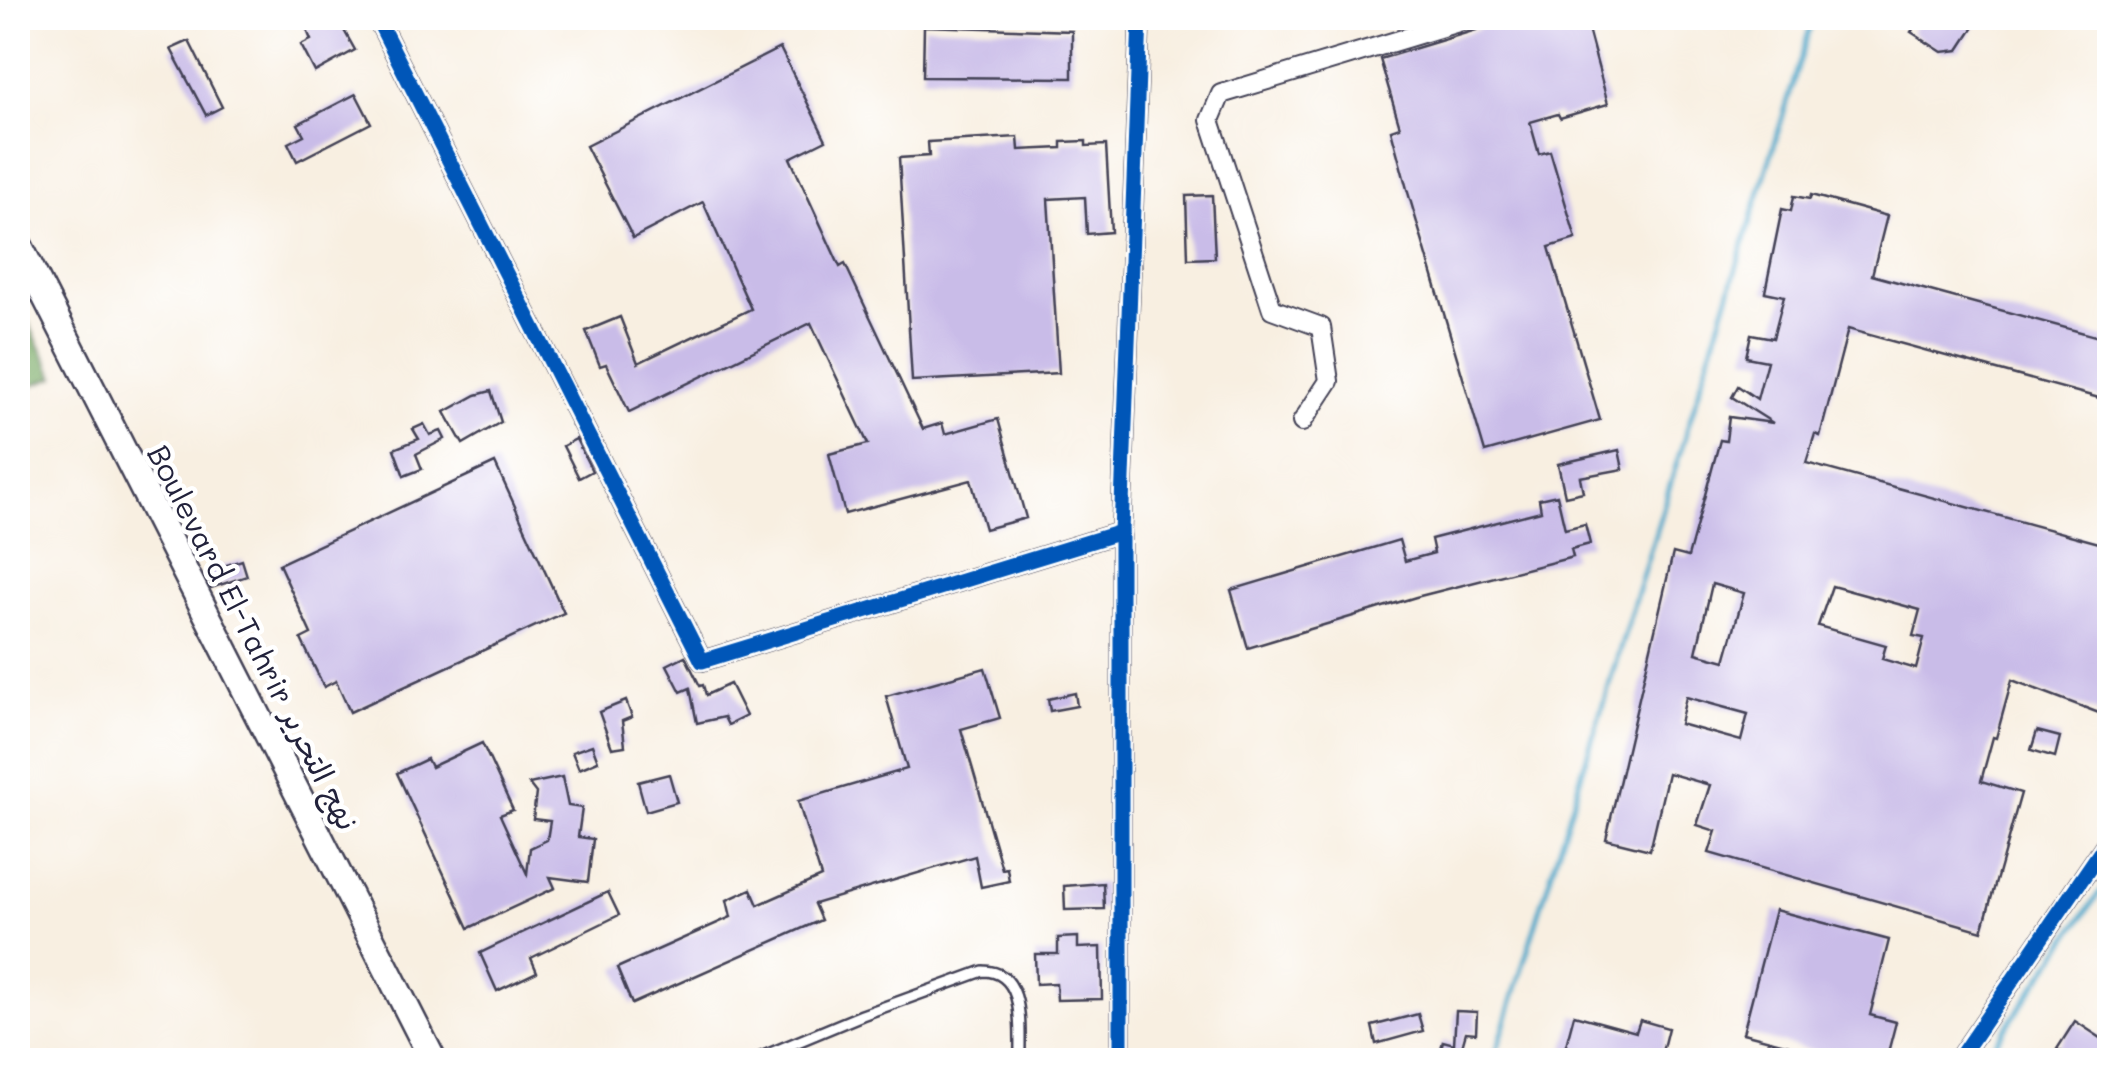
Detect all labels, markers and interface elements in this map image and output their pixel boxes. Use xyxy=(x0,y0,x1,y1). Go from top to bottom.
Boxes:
street label: Boulevard El-Tahrir نهج التحرير xyxy=(137,437,369,838)

